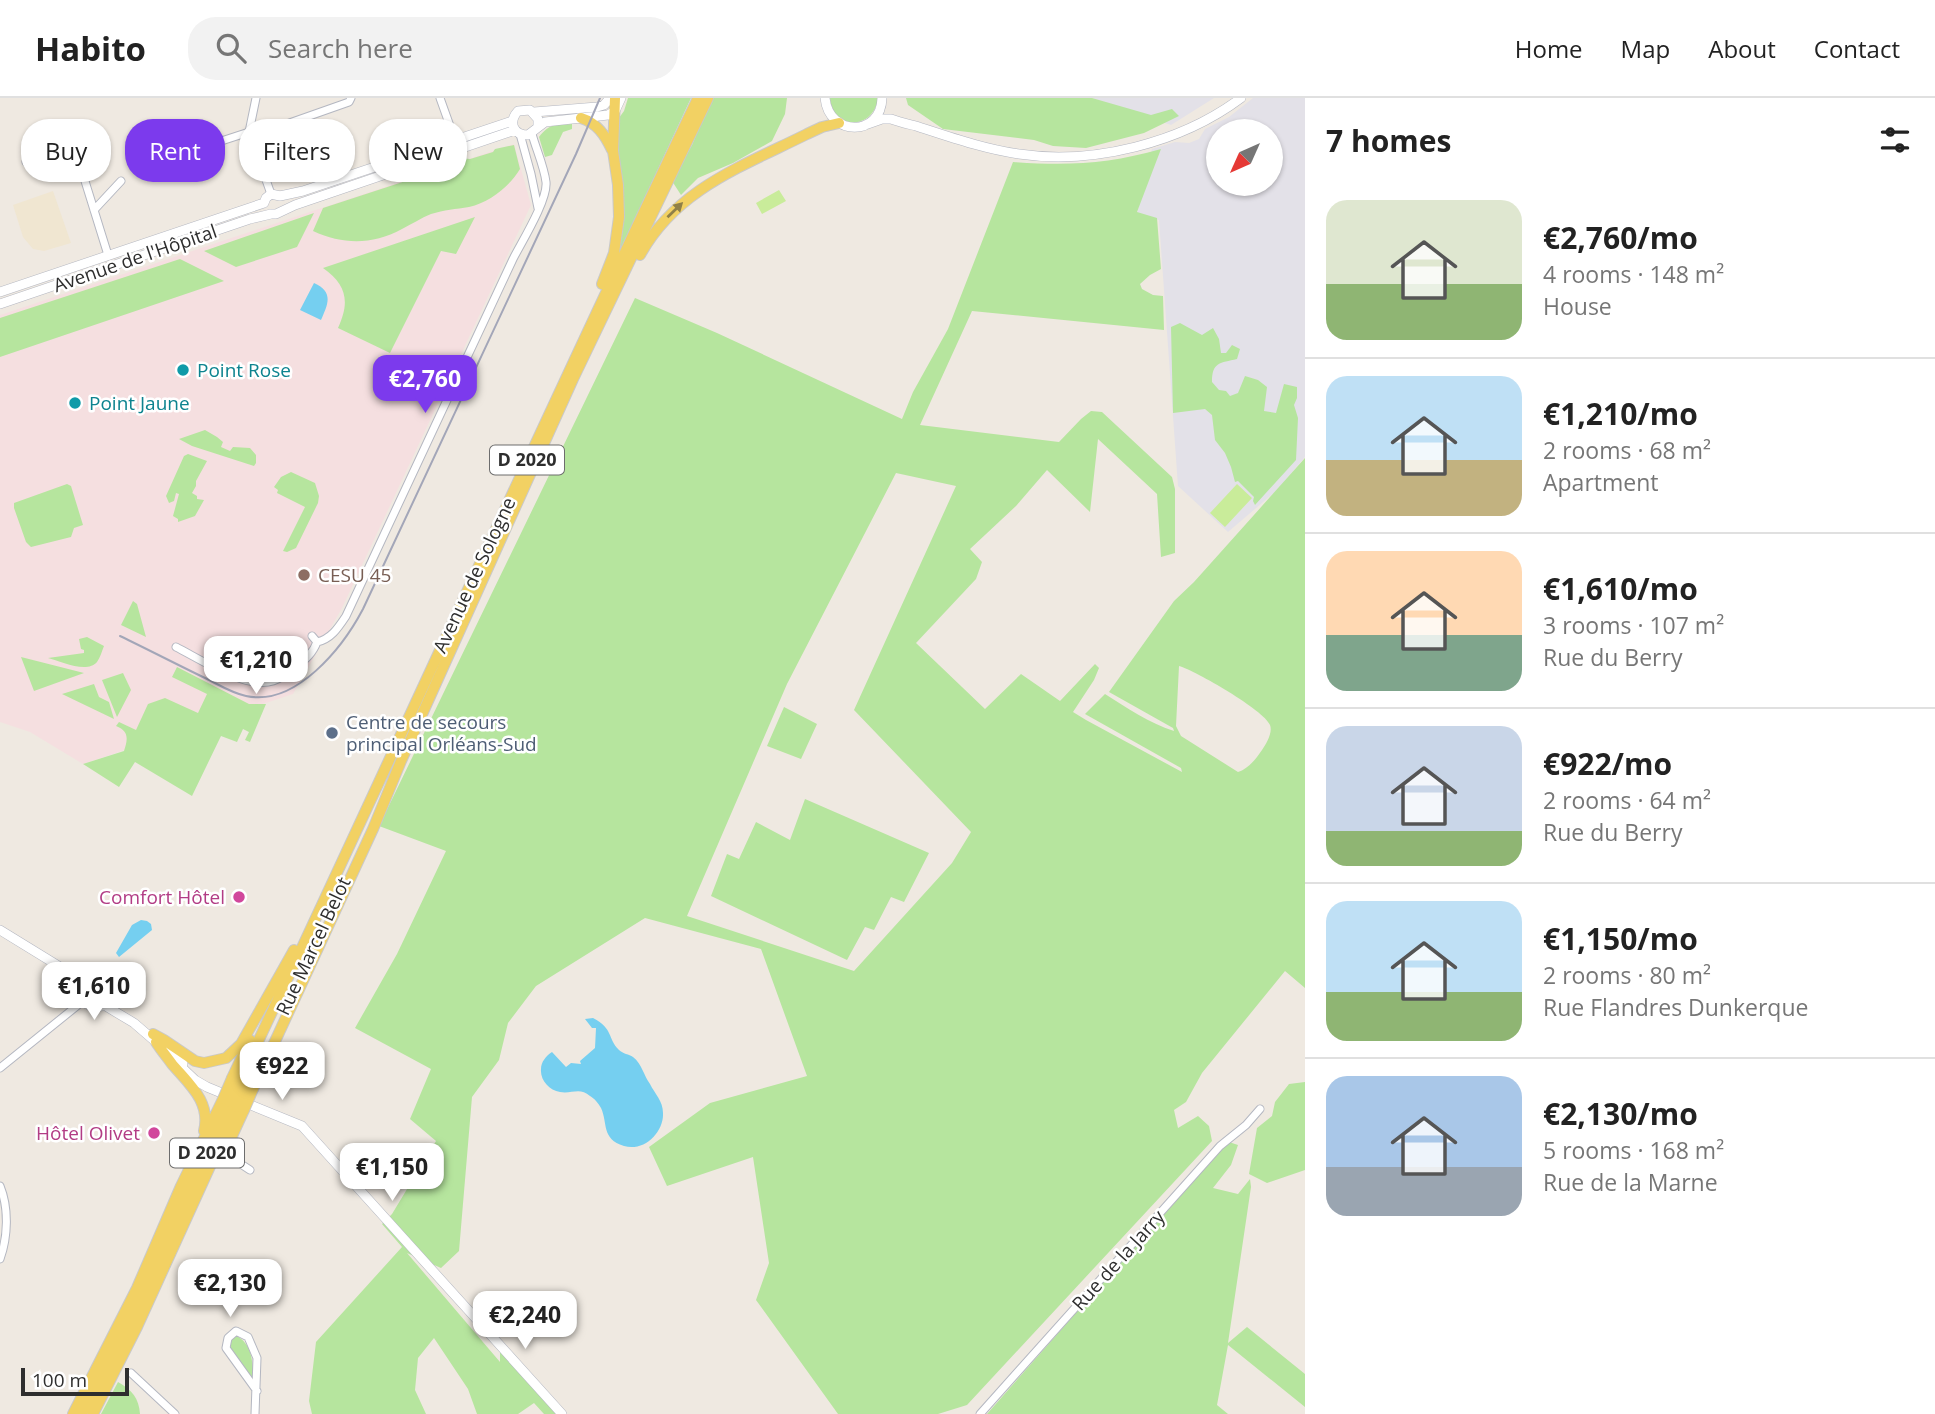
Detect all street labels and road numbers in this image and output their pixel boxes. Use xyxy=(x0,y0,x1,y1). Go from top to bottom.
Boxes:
street label: Avenue de l'Hôpital xyxy=(50,218,220,298)
road number: D 2020 xyxy=(490,446,564,474)
street label: Avenue de Sologne xyxy=(427,493,521,657)
street label: Rue Marcel Belot xyxy=(270,872,357,1019)
road number: D 2020 xyxy=(170,1138,244,1168)
street label: Rue de la Jarry xyxy=(1066,1204,1171,1316)

